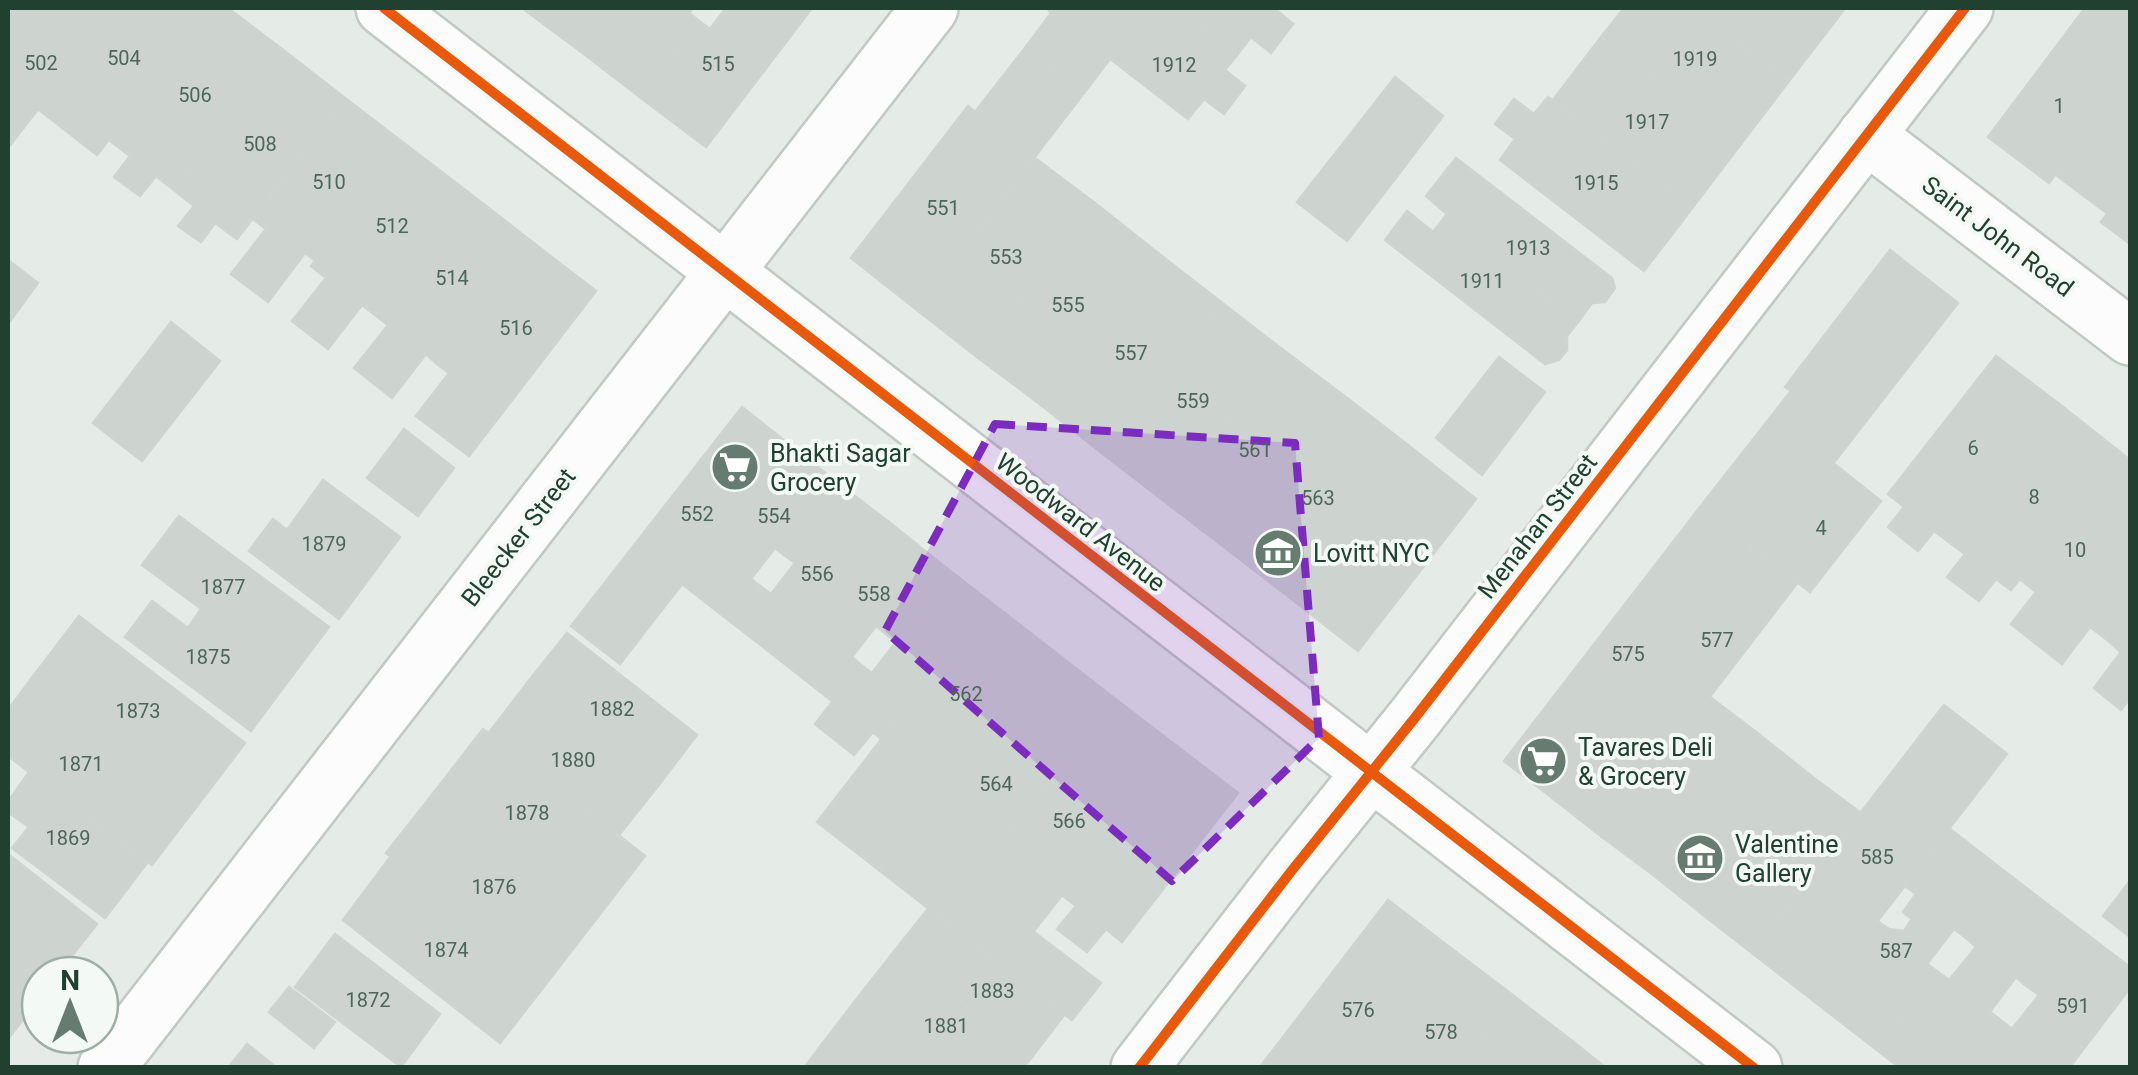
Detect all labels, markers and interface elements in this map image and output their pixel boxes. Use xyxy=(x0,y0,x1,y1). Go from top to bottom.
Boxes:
house number: 504 xyxy=(107,46,141,70)
house number: 1919 xyxy=(1673,47,1717,71)
house number: 502 xyxy=(24,51,58,75)
house number: 515 xyxy=(701,52,735,76)
house number: 1912 xyxy=(1152,53,1196,77)
house number: 506 xyxy=(178,83,212,107)
house number: 1 xyxy=(2053,94,2065,118)
house number: 1917 xyxy=(1625,110,1669,134)
house number: 508 xyxy=(243,132,277,156)
house number: 510 xyxy=(312,170,346,194)
street label: Saint John Road xyxy=(1916,170,2079,303)
house number: 1915 xyxy=(1574,171,1618,195)
house number: 551 xyxy=(926,196,960,220)
house number: 512 xyxy=(375,214,409,238)
house number: 1913 xyxy=(1506,236,1550,260)
house number: 553 xyxy=(989,245,1023,269)
house number: 514 xyxy=(435,266,469,290)
house number: 1911 xyxy=(1460,269,1504,293)
house number: 555 xyxy=(1051,293,1085,317)
house number: 516 xyxy=(499,316,533,340)
house number: 557 xyxy=(1114,341,1148,365)
house number: 559 xyxy=(1176,389,1210,413)
house number: 6 xyxy=(1967,436,1979,460)
house number: 561 xyxy=(1238,438,1272,462)
place label: Bhakti Sagar Grocery xyxy=(770,439,911,497)
supermarket icon: Bhakti Sagar Grocery xyxy=(709,441,761,493)
street label: Woodward Avenue xyxy=(990,447,1171,598)
street label: Menahan Street xyxy=(1472,448,1603,605)
street label: Bleecker Street xyxy=(455,462,581,612)
house number: 8 xyxy=(2028,485,2040,509)
house number: 563 xyxy=(1301,486,1335,510)
house number: 552 xyxy=(680,502,714,526)
house number: 554 xyxy=(757,504,791,528)
house number: 4 xyxy=(1815,516,1827,540)
museum icon: Lovitt NYC xyxy=(1252,527,1304,579)
house number: 1879 xyxy=(302,532,346,556)
house number: 10 xyxy=(2064,538,2086,562)
place label: Lovitt NYC xyxy=(1313,539,1430,568)
house number: 556 xyxy=(800,562,834,586)
house number: 1877 xyxy=(201,575,245,599)
house number: 558 xyxy=(857,582,891,606)
house number: 577 xyxy=(1700,628,1734,652)
house number: 575 xyxy=(1611,642,1645,666)
house number: 1875 xyxy=(186,645,230,669)
house number: 562 xyxy=(949,682,983,706)
house number: 1882 xyxy=(590,697,634,721)
house number: 1873 xyxy=(116,699,160,723)
place label: Tavares Deli & Grocery xyxy=(1578,733,1713,791)
supermarket icon: Tavares Deli & Grocery xyxy=(1517,735,1569,787)
house number: 1880 xyxy=(551,748,595,772)
house number: 1871 xyxy=(59,752,103,776)
house number: 564 xyxy=(979,772,1013,796)
house number: 1878 xyxy=(505,801,549,825)
house number: 566 xyxy=(1052,809,1086,833)
house number: 1869 xyxy=(46,826,90,850)
place label: Valentine Gallery xyxy=(1735,830,1838,888)
museum icon: Valentine Gallery xyxy=(1674,832,1726,884)
house number: 585 xyxy=(1860,845,1894,869)
house number: 1876 xyxy=(472,875,516,899)
house number: 1874 xyxy=(424,938,468,962)
house number: 587 xyxy=(1879,939,1913,963)
north arrow xyxy=(20,955,120,1055)
text: N xyxy=(60,964,80,997)
house number: 1883 xyxy=(970,979,1014,1003)
house number: 1872 xyxy=(346,988,390,1012)
house number: 591 xyxy=(2056,994,2090,1018)
house number: 576 xyxy=(1341,998,1375,1022)
house number: 1881 xyxy=(924,1014,968,1038)
house number: 578 xyxy=(1424,1020,1458,1044)

